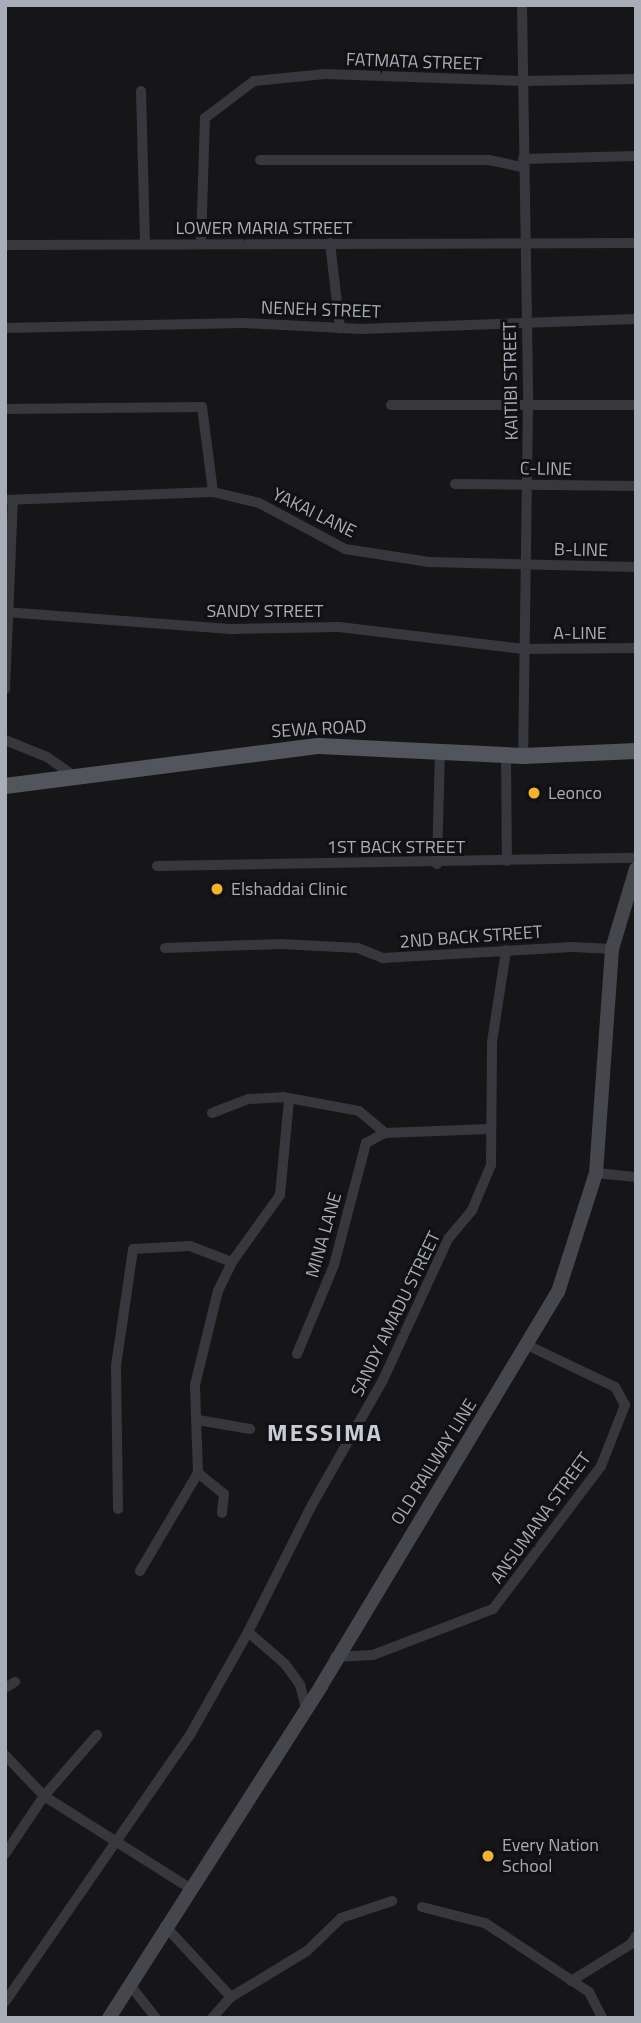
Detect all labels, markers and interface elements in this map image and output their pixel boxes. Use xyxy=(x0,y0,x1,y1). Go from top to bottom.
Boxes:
street label: FATMATA STREET xyxy=(346,49,482,75)
street label: LOWER MARIA STREET xyxy=(176,217,352,239)
street label: NENEH STREET xyxy=(261,297,381,323)
street label: KAITIBI STREET xyxy=(499,322,523,440)
street label: C-LINE xyxy=(520,458,572,480)
street label: YAKAI LANE xyxy=(269,483,359,543)
street label: B-LINE xyxy=(554,539,608,561)
street label: SANDY STREET xyxy=(207,600,323,622)
street label: A-LINE xyxy=(553,622,607,644)
street label: SEWA ROAD xyxy=(271,716,367,742)
place label: Leonco xyxy=(548,782,602,804)
marker: Leonco xyxy=(526,785,542,801)
street label: 1ST BACK STREET xyxy=(327,836,465,858)
place label: Elshaddai Clinic xyxy=(231,878,347,900)
marker: Elshaddai Clinic xyxy=(209,881,225,897)
street label: 2ND BACK STREET xyxy=(399,921,543,953)
street label: MINA LANE xyxy=(302,1190,346,1280)
street label: SANDY AMADU STREET xyxy=(347,1228,445,1400)
street label: OLD RAILWAY LINE xyxy=(387,1395,481,1529)
district label: MESSIMA xyxy=(268,1419,382,1447)
street label: ANSUMANA STREET xyxy=(486,1448,596,1588)
place label: Every Nation School xyxy=(502,1835,599,1878)
marker: Every Nation School xyxy=(480,1848,496,1864)

